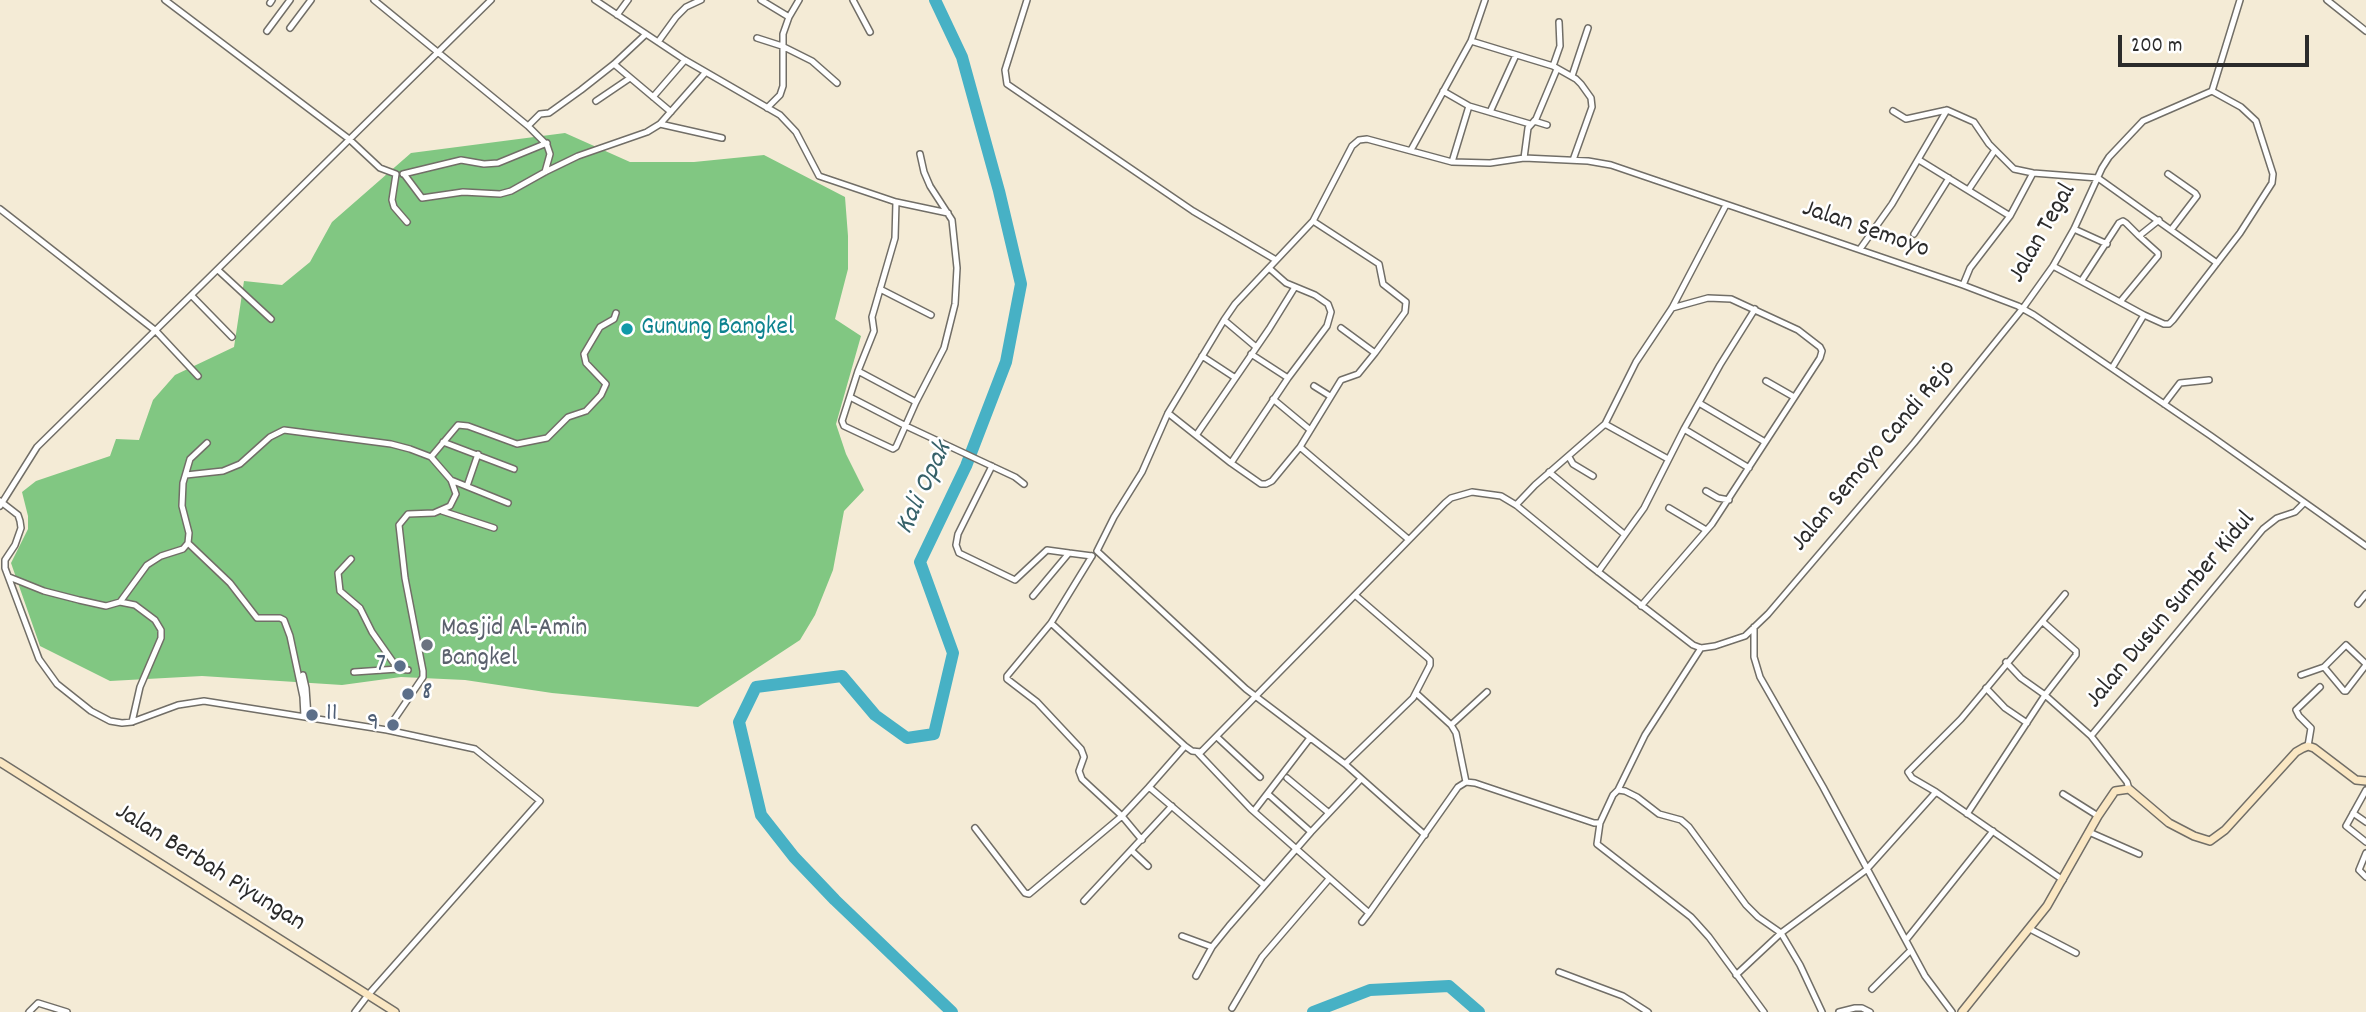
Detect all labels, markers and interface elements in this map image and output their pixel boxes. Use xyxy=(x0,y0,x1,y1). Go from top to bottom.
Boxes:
scale bar xyxy=(2121,21,2312,65)
text: 200 m xyxy=(2131,32,2182,62)
street label: Jalan Tegal xyxy=(2003,179,2085,289)
street label: Jalan Semoyo xyxy=(1797,195,1933,267)
place label: Gunung Bangkel xyxy=(641,313,794,345)
marker: Gunung Bangkel xyxy=(619,321,635,337)
street label: Jalan Semoyo Candi Rejo xyxy=(1786,355,1964,559)
water label: Kali Opak xyxy=(890,438,962,540)
street label: Jalan Dusun Sumber Kidul xyxy=(2080,506,2264,716)
place label: Masjid Al-Amin Bangkel xyxy=(441,614,587,676)
marker: Masjid Al-Amin Bangkel xyxy=(419,637,435,653)
place label: 7 xyxy=(376,650,386,682)
marker: 7 xyxy=(392,658,408,674)
place label: 8 xyxy=(422,678,432,710)
marker: 8 xyxy=(400,686,416,702)
place label: 11 xyxy=(326,699,337,731)
marker: 11 xyxy=(304,707,320,723)
place label: 9 xyxy=(367,709,379,741)
marker: 9 xyxy=(385,717,401,733)
street label: Jalan Berbah Piyungan xyxy=(108,798,310,940)

